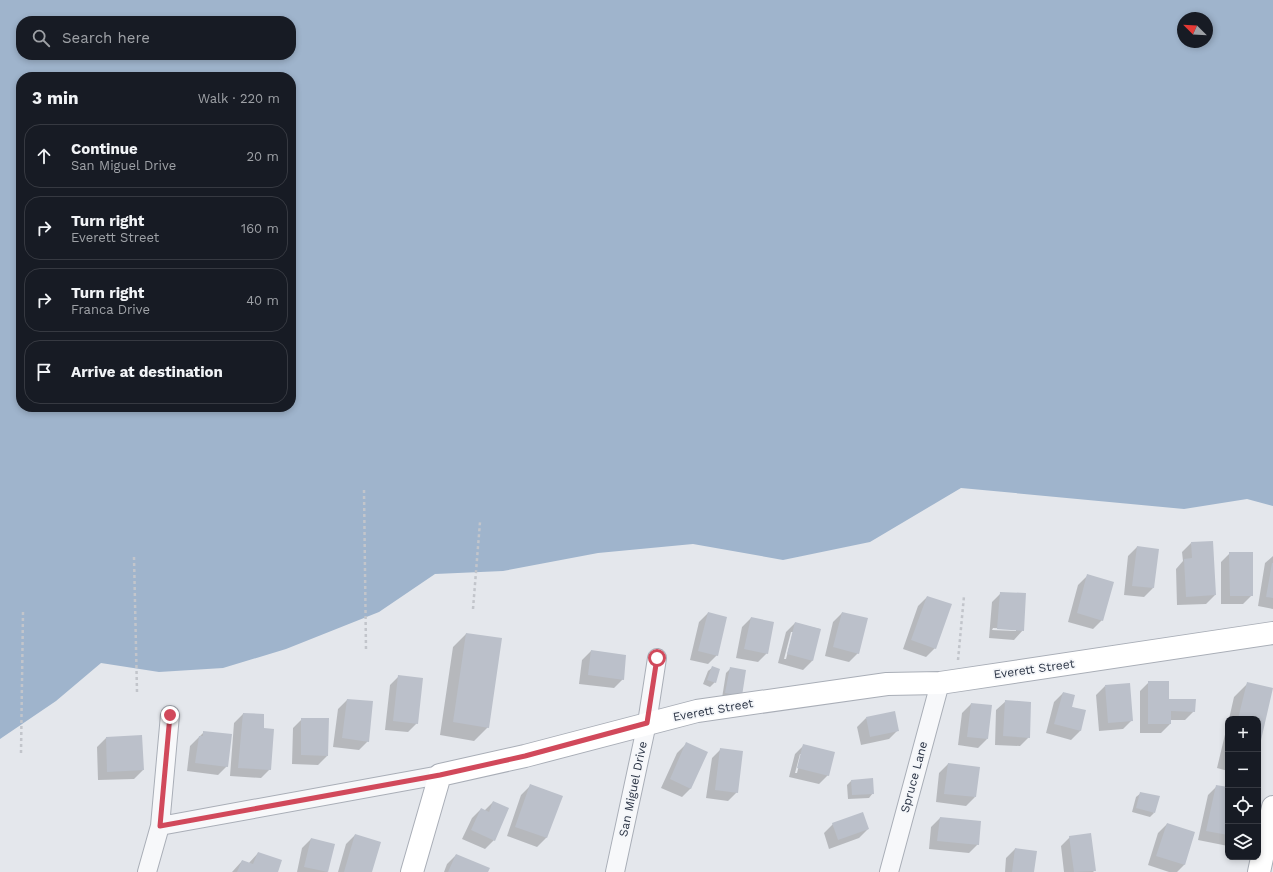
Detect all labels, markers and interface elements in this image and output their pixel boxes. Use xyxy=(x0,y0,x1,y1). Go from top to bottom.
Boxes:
north arrow xyxy=(1177,12,1213,48)
search box xyxy=(16,16,296,60)
icon: search xyxy=(30,27,52,49)
text: Search here xyxy=(62,29,150,47)
text: 3 min xyxy=(32,88,78,108)
text: Walk · 220 m xyxy=(198,91,280,106)
text: Continue xyxy=(71,140,138,158)
icon: ahead xyxy=(33,145,55,167)
text: 20 m xyxy=(247,149,279,164)
text: San Miguel Drive xyxy=(71,158,176,173)
text: Turn right xyxy=(71,212,144,230)
icon: right xyxy=(33,217,55,239)
text: 160 m xyxy=(241,221,279,236)
text: Everett Street xyxy=(71,230,159,245)
text: Turn right xyxy=(71,284,144,302)
icon: right xyxy=(33,289,55,311)
text: 40 m xyxy=(246,293,279,308)
text: Franca Drive xyxy=(71,302,150,317)
icon: arrive xyxy=(33,361,55,383)
text: Arrive at destination xyxy=(71,363,223,381)
route start xyxy=(648,649,666,667)
street label: Everett Street xyxy=(993,656,1075,682)
street label: Everett Street xyxy=(672,696,754,724)
route end xyxy=(161,706,179,724)
map controls xyxy=(1225,716,1261,860)
button: + xyxy=(1225,716,1261,752)
street label: San Miguel Drive xyxy=(616,740,650,838)
street label: Spruce Lane xyxy=(898,740,930,814)
button: − xyxy=(1225,752,1261,788)
button: locate xyxy=(1225,788,1261,824)
button: layers xyxy=(1225,824,1261,860)

